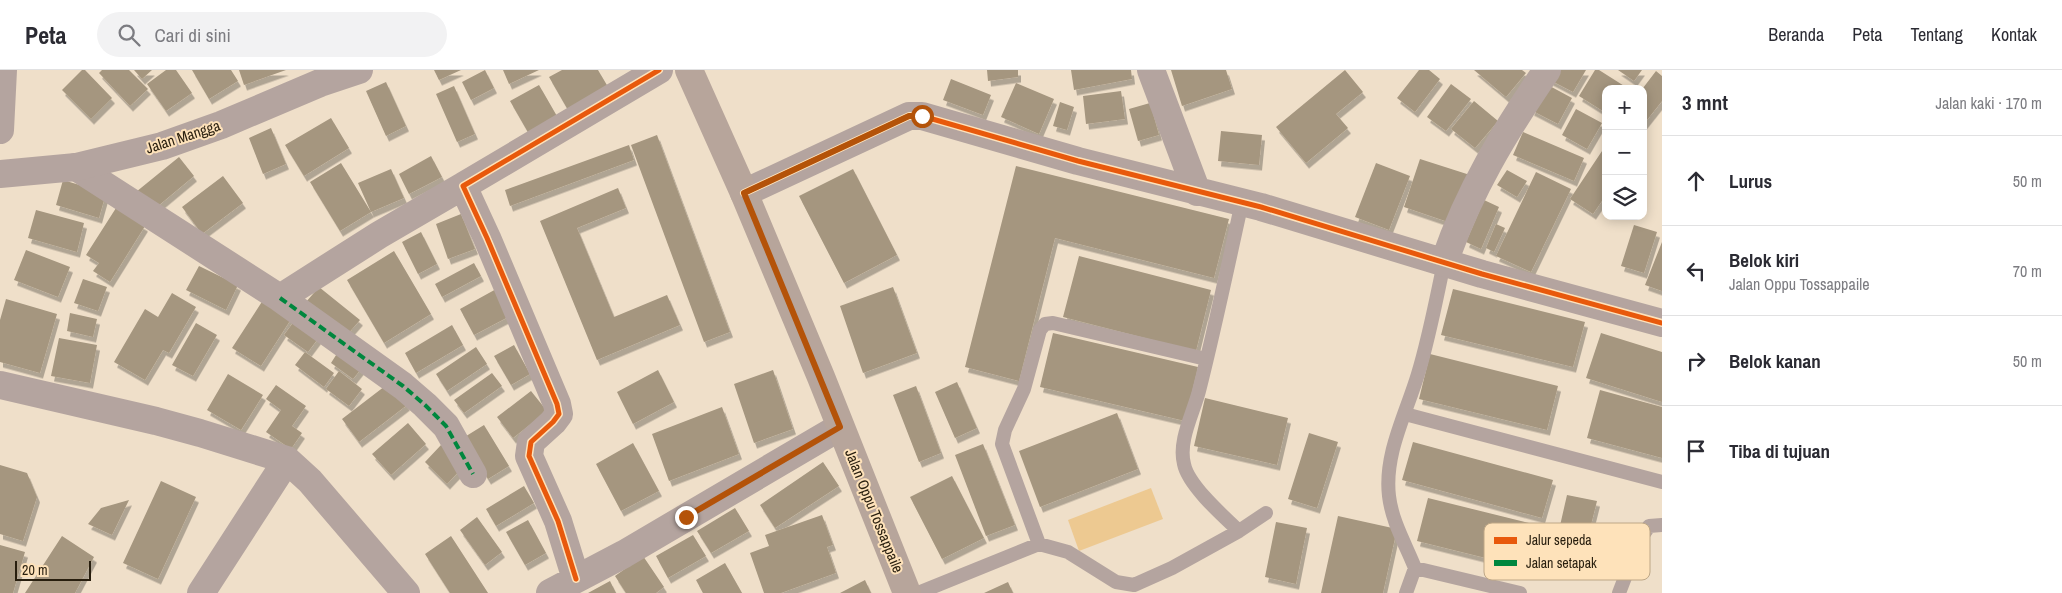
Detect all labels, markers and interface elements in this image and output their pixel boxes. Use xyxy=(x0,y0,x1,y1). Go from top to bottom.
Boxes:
search box xyxy=(97,12,447,57)
text: Peta xyxy=(25,19,67,51)
icon: search xyxy=(115,21,143,49)
text: Cari di sini xyxy=(155,22,231,48)
text: Beranda xyxy=(1768,22,1824,47)
text: Peta xyxy=(1852,22,1883,47)
text: Tentang xyxy=(1911,22,1963,47)
text: Kontak xyxy=(1991,22,2037,47)
map controls xyxy=(1602,85,1647,220)
button: + xyxy=(1602,85,1647,130)
text: 3 mnt xyxy=(1682,88,1728,117)
text: Jalan kaki · 170 m xyxy=(1936,92,2042,114)
route start xyxy=(911,105,934,128)
street label: Jalan Mangga xyxy=(143,115,223,158)
button: − xyxy=(1602,130,1647,175)
icon: ahead xyxy=(1682,167,1710,195)
text: Lurus xyxy=(1729,168,1772,194)
text: 50 m xyxy=(2013,170,2042,192)
button: layers xyxy=(1602,175,1647,220)
text: Belok kiri xyxy=(1729,247,1799,273)
icon: left xyxy=(1682,257,1710,285)
text: 70 m xyxy=(2013,260,2042,282)
text: Jalan Oppu Tossappaile xyxy=(1729,273,1870,295)
icon: right xyxy=(1682,347,1710,375)
text: Belok kanan xyxy=(1729,348,1821,374)
text: 50 m xyxy=(2013,350,2042,372)
icon: arrive xyxy=(1682,437,1710,465)
text: Tiba di tujuan xyxy=(1729,438,1830,464)
street label: Jalan Oppu Tossappaile xyxy=(840,446,909,576)
route end xyxy=(675,506,698,529)
legend xyxy=(1484,523,1650,580)
text: Jalur sepeda xyxy=(1526,531,1592,549)
text: Jalan setapak xyxy=(1526,554,1597,572)
scale bar xyxy=(15,558,91,581)
text: 20 m xyxy=(22,561,48,579)

